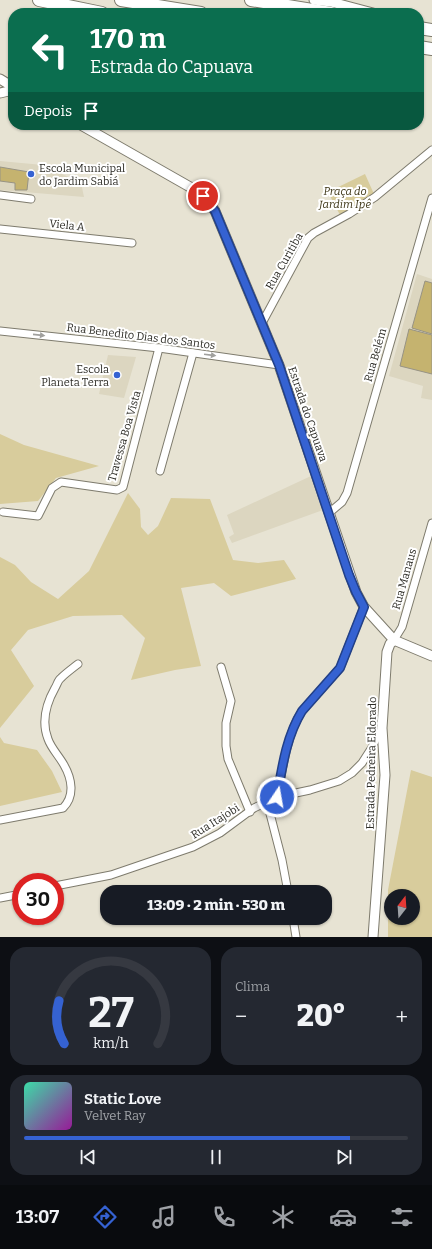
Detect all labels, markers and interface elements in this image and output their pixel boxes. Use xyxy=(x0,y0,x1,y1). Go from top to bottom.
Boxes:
text: 170 m xyxy=(90,22,166,55)
icon: left xyxy=(24,24,76,76)
text: Estrada do Capuava xyxy=(90,56,253,78)
icon: arrive xyxy=(80,100,102,122)
text: Depois xyxy=(24,102,72,120)
place label: Escola Municipal do Jardim Sabiá xyxy=(39,162,125,188)
marker: Escola Municipal do Jardim Sabiá xyxy=(26,169,36,179)
pin xyxy=(186,179,220,213)
icon: arrive xyxy=(192,185,214,207)
park label: Praça do Jardim Ipê xyxy=(318,185,371,211)
street label: Viela A xyxy=(49,217,85,234)
street label: Rua Curitiba xyxy=(263,231,306,292)
street label: Rua Benedito Dias dos Santos xyxy=(66,321,216,352)
street label: Rua Belém xyxy=(362,327,389,383)
one-way arrow xyxy=(33,332,45,338)
one-way arrow xyxy=(204,352,216,358)
place label: Escola Planeta Terra xyxy=(41,363,109,389)
street label: Estrada do Capuava xyxy=(285,365,330,463)
marker: Escola Planeta Terra xyxy=(112,370,122,380)
street label: Travessa Boa Vista xyxy=(105,389,144,483)
street label: Rua Manaus xyxy=(390,547,419,611)
street label: Estrada Pedreira Eldorado xyxy=(364,697,379,829)
position arrow xyxy=(256,776,298,818)
street label: Rua Itajobi xyxy=(189,801,243,841)
speed limit sign: 30 xyxy=(12,873,64,925)
north arrow xyxy=(384,889,420,925)
map controls xyxy=(384,889,420,925)
text: 13:09 · 2 min · 530 m xyxy=(147,896,285,914)
text: Clima xyxy=(235,979,270,994)
text: 27 xyxy=(88,988,133,1038)
text: 20° xyxy=(297,998,346,1034)
text: − xyxy=(235,1003,247,1030)
text: + xyxy=(395,1003,408,1030)
text: km/h xyxy=(93,1035,128,1052)
text: Static Love xyxy=(84,1090,161,1108)
text: Velvet Ray xyxy=(84,1108,146,1123)
icon: previous xyxy=(77,1146,99,1168)
icon: pause xyxy=(205,1146,227,1168)
icon: next xyxy=(333,1146,355,1168)
icon: directions xyxy=(91,1203,119,1231)
icon: music xyxy=(150,1203,178,1231)
icon: phone xyxy=(210,1203,238,1231)
icon: climate xyxy=(269,1203,297,1231)
icon: car xyxy=(329,1203,357,1231)
icon: filters xyxy=(388,1203,416,1231)
text: 13:07 xyxy=(16,1206,59,1228)

